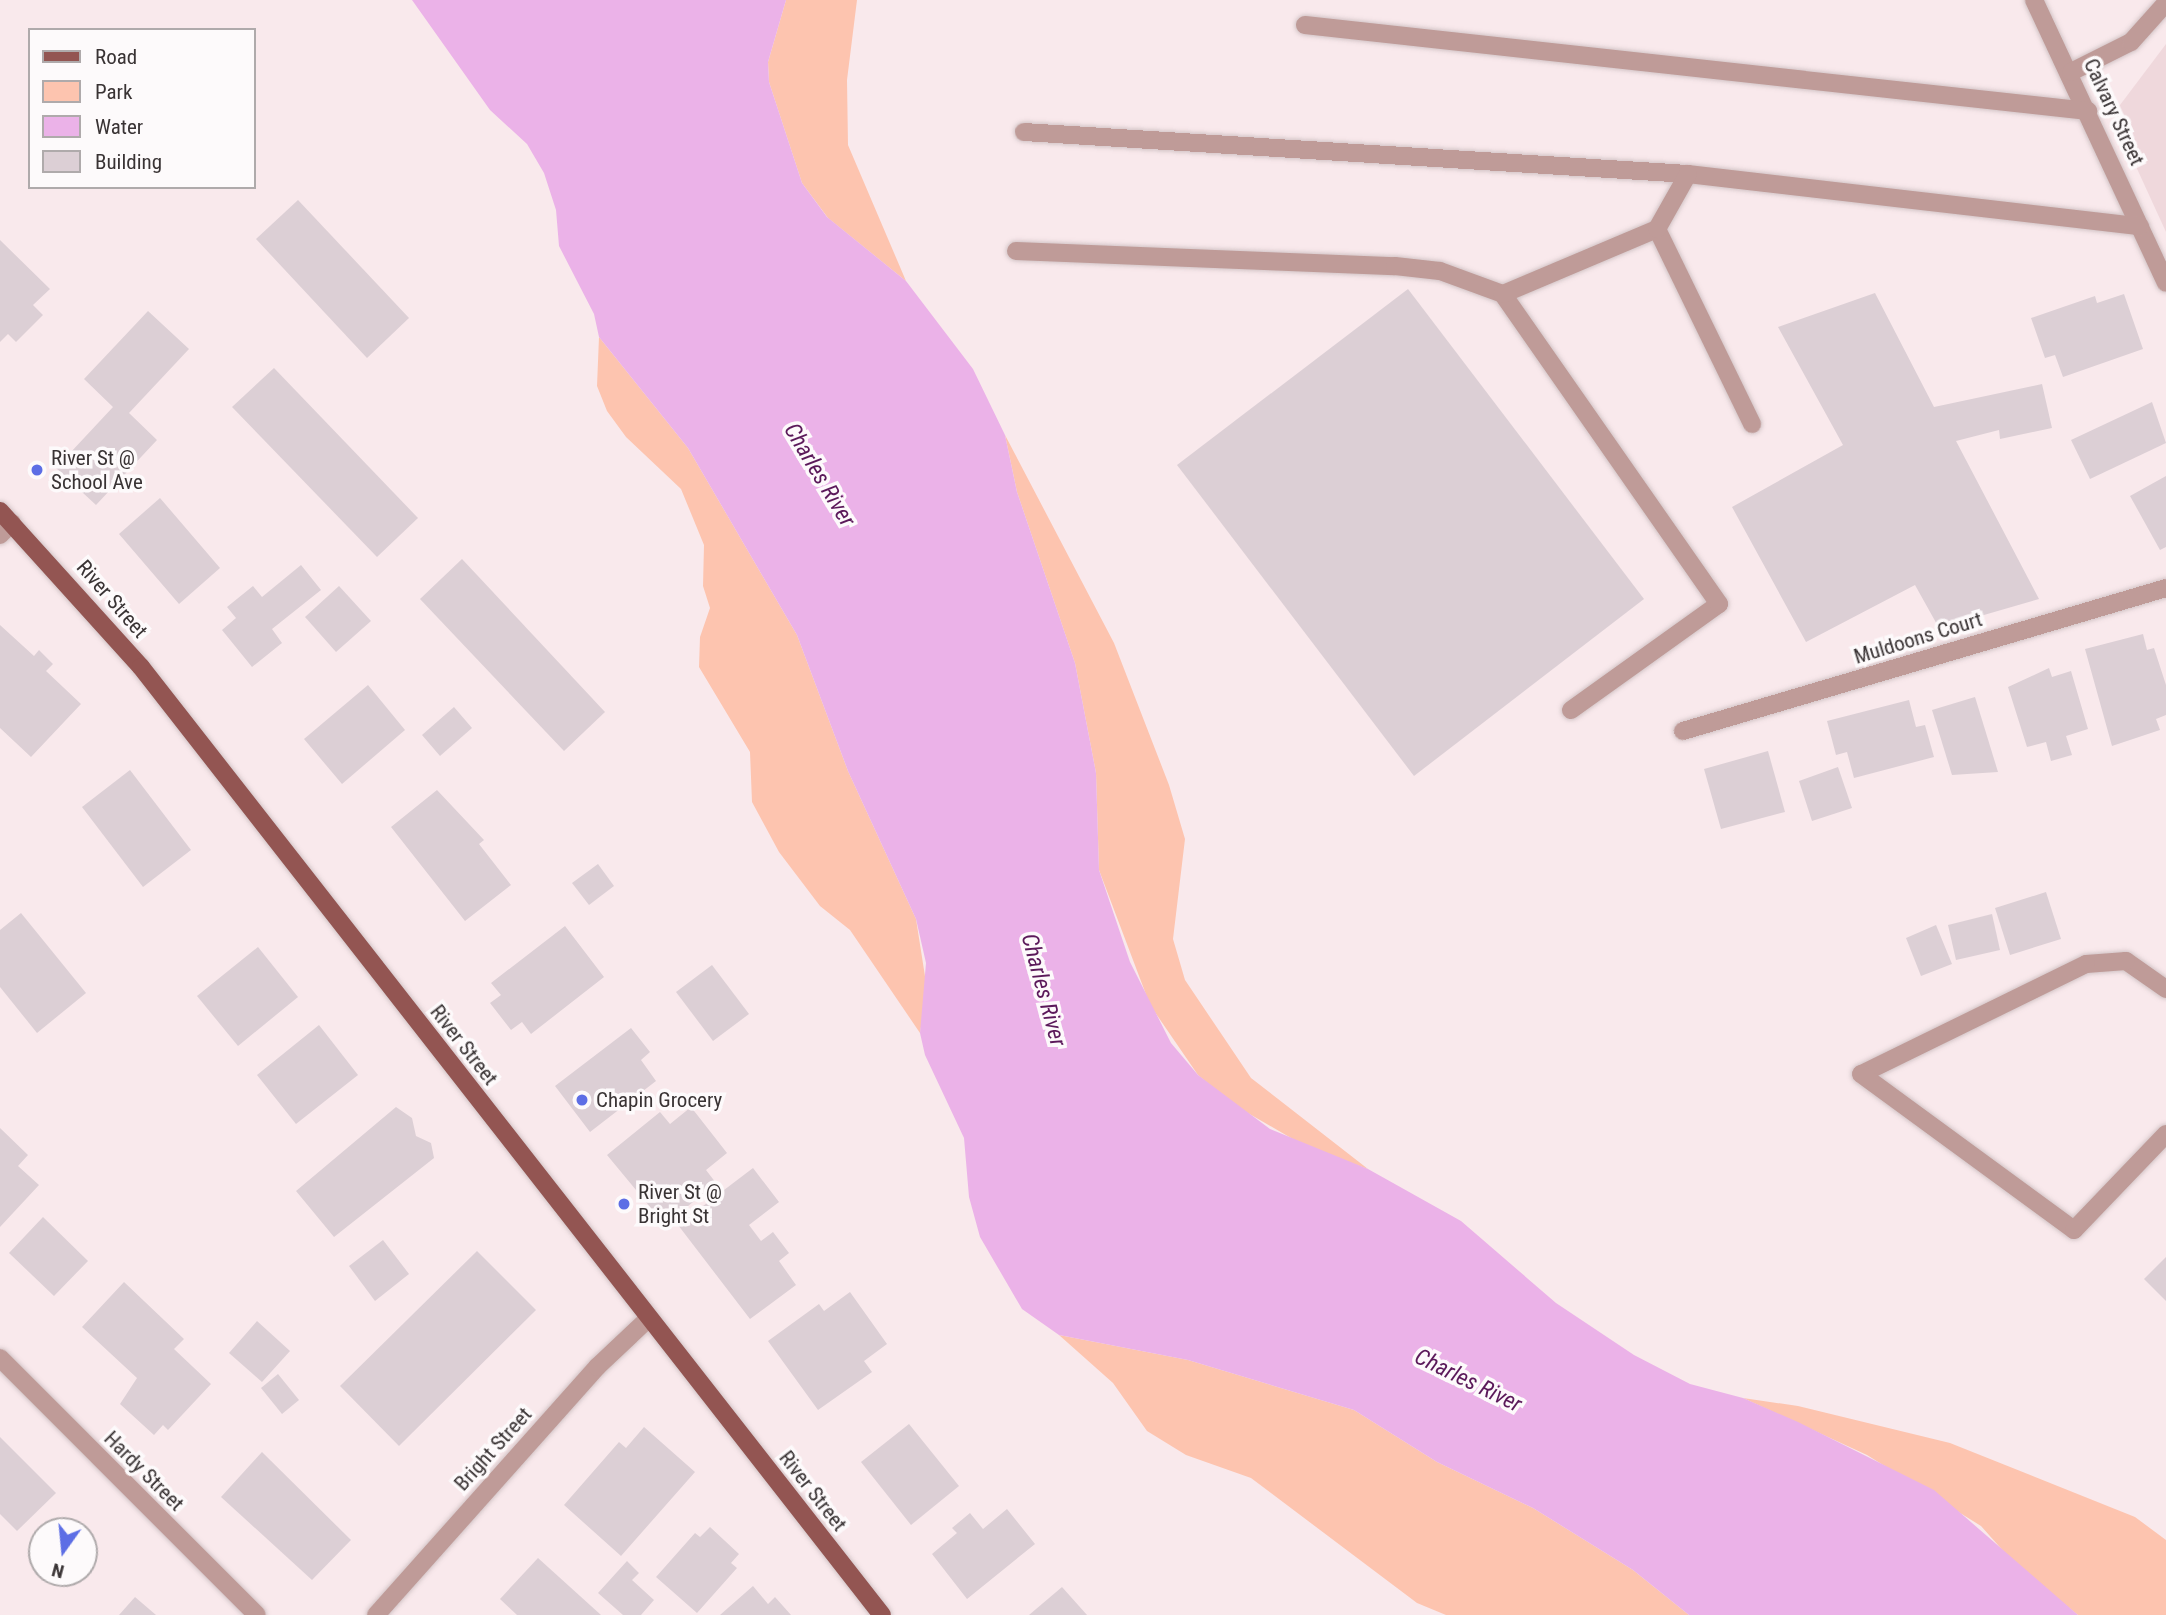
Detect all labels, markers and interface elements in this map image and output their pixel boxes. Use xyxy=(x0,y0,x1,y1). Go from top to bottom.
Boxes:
legend xyxy=(28,28,256,189)
text: Road xyxy=(95,45,137,69)
street label: Calvary Street xyxy=(2078,55,2150,169)
text: Park xyxy=(95,80,132,104)
text: Water xyxy=(95,115,143,139)
text: Building xyxy=(95,150,162,174)
water label: Charles River xyxy=(777,418,861,532)
place label: River St @ School Ave xyxy=(51,445,143,495)
marker: River St @ School Ave xyxy=(29,462,45,478)
street label: River Street xyxy=(71,555,153,643)
street label: Muldoons Court xyxy=(1851,607,1985,669)
water label: Charles River xyxy=(1015,931,1071,1049)
street label: River Street xyxy=(425,1000,503,1090)
place label: Chapin Grocery xyxy=(596,1087,722,1113)
marker: Chapin Grocery xyxy=(574,1092,590,1108)
place label: River St @ Bright St xyxy=(638,1179,722,1229)
marker: River St @ Bright St xyxy=(616,1196,632,1212)
water label: Charles River xyxy=(1410,1343,1526,1419)
street label: Bright Street xyxy=(449,1402,537,1496)
street label: Hardy Street xyxy=(99,1426,189,1516)
street label: River Street xyxy=(774,1446,852,1536)
north arrow xyxy=(28,1517,98,1587)
text: N xyxy=(49,1558,67,1583)

